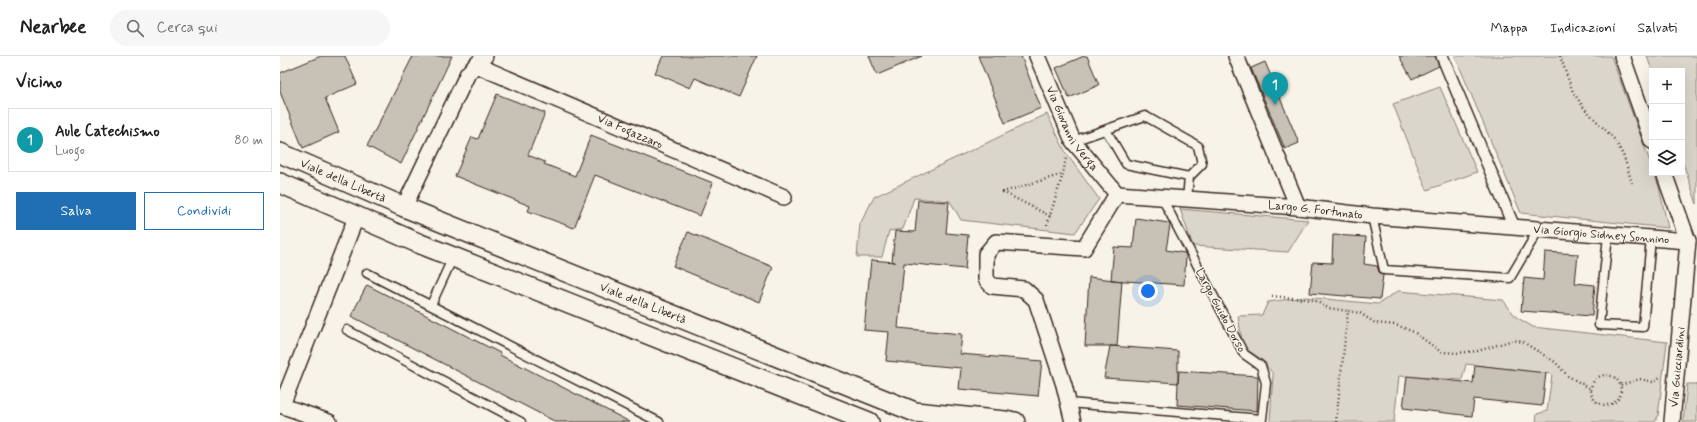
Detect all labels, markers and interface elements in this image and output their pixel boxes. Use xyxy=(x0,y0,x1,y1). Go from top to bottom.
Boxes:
search box xyxy=(110,10,390,46)
text: Nearbee xyxy=(20,15,86,40)
icon: search xyxy=(124,17,146,39)
text: Cerca qui xyxy=(156,18,218,38)
text: Mappa xyxy=(1490,19,1528,37)
text: Indicazioni xyxy=(1550,19,1615,37)
text: Salvati xyxy=(1637,19,1677,37)
map controls xyxy=(1649,68,1685,176)
button: + xyxy=(1649,68,1685,104)
text: Vicino xyxy=(16,71,62,93)
pin: 1 xyxy=(1262,72,1288,105)
street label: Via Giovanni Verga xyxy=(1042,84,1102,175)
button: − xyxy=(1649,104,1685,140)
street label: Via Fogazzaro xyxy=(595,111,666,153)
text: Aule Catechismo xyxy=(55,122,160,142)
text: 1 xyxy=(27,132,33,149)
text: 80 m xyxy=(234,132,263,149)
button: layers xyxy=(1649,140,1685,176)
text: Luogo xyxy=(55,142,85,159)
street label: Viale della Libertà xyxy=(297,156,389,207)
button: Salva xyxy=(16,192,136,230)
button: Condividi xyxy=(144,192,264,230)
street label: Largo G. Fortunato xyxy=(1267,198,1364,224)
street label: Via Giorgio Sidney Sonnino xyxy=(1533,222,1670,248)
street label: Largo Guido Dorso xyxy=(1191,266,1249,355)
street label: Viale della Libertà xyxy=(597,279,689,329)
your location xyxy=(1138,281,1158,301)
street label: Via Guicciardini xyxy=(1667,326,1690,408)

